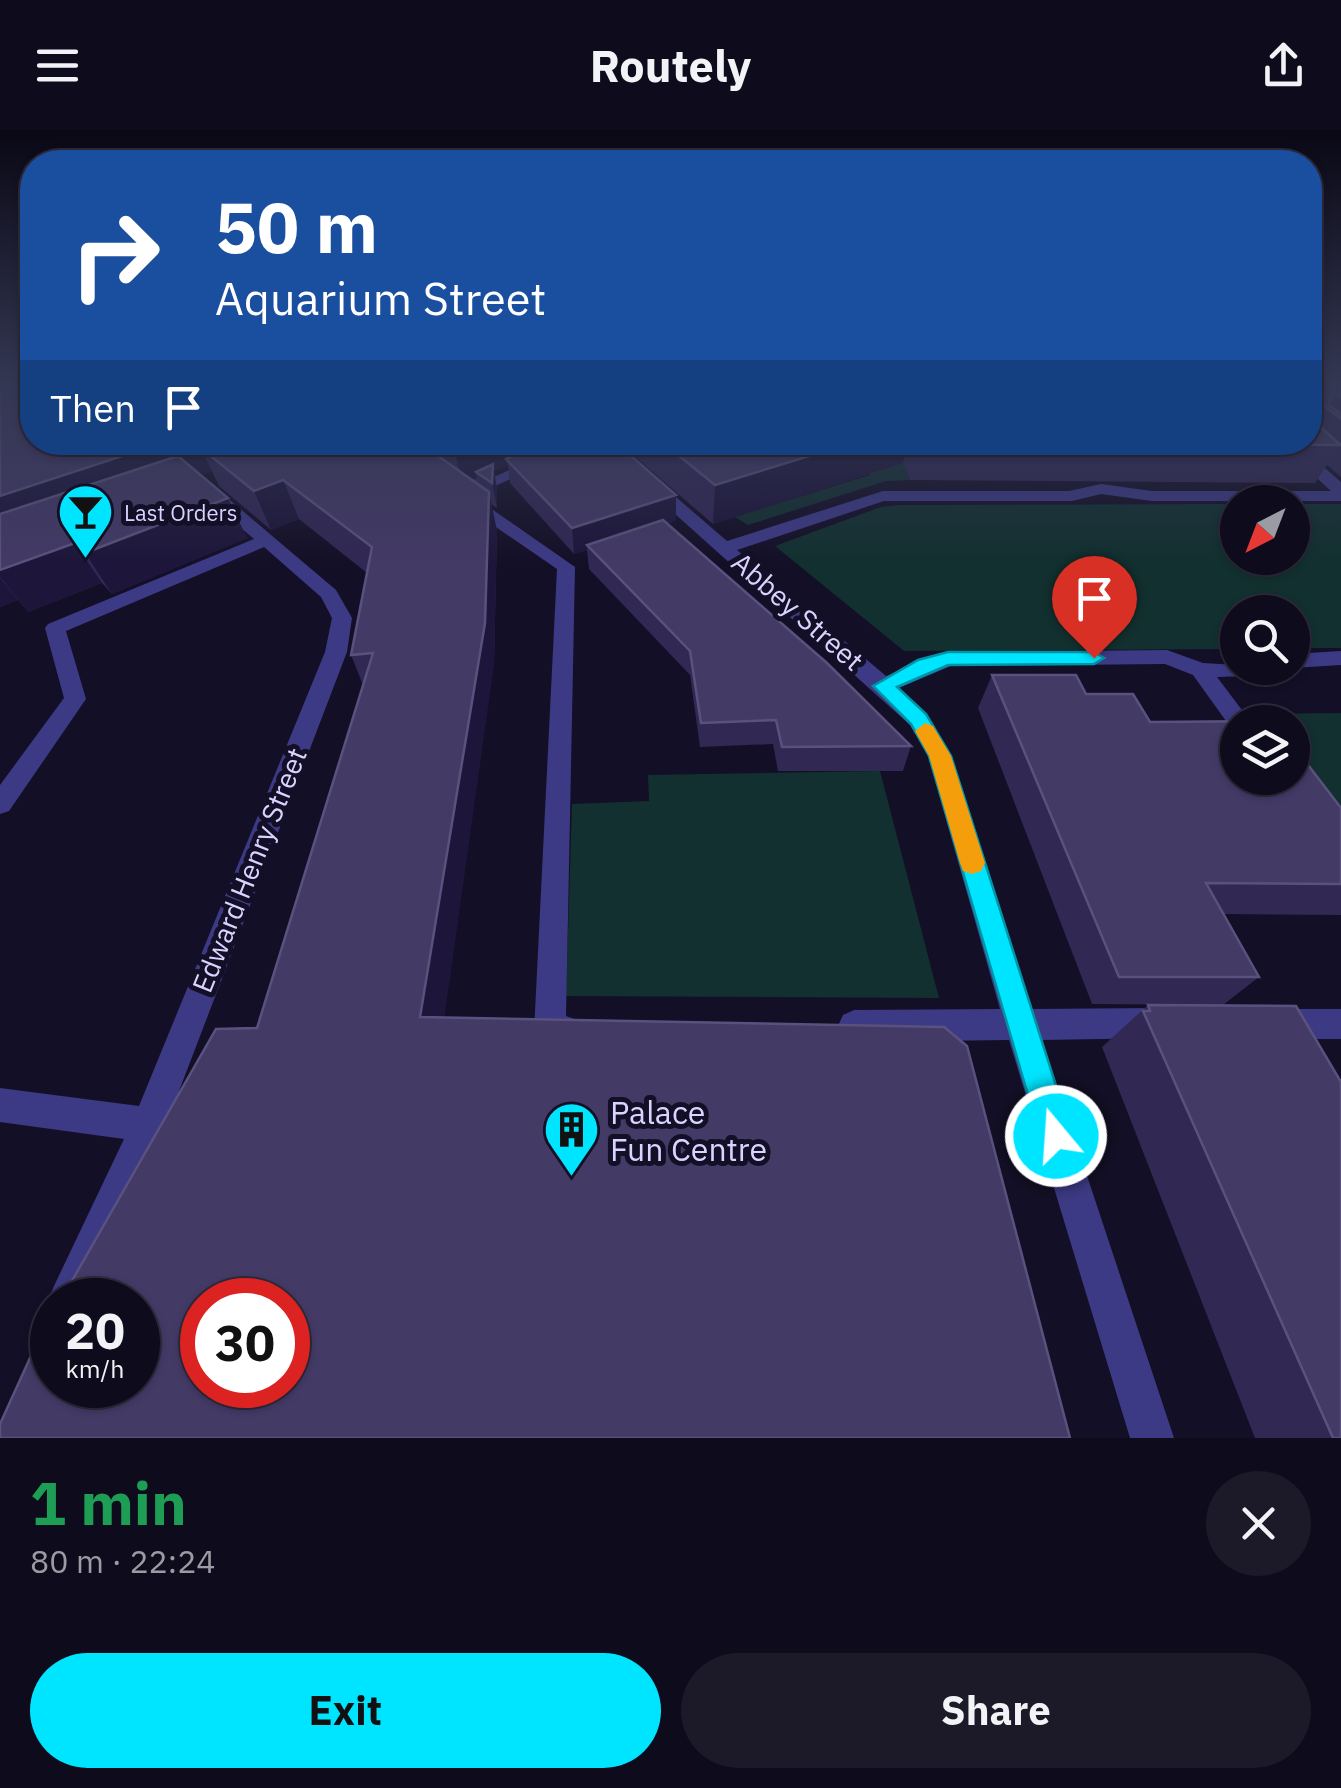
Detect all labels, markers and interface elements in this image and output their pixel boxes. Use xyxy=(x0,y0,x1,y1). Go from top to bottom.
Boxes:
text: Routely xyxy=(590,36,751,94)
icon: menu xyxy=(30,38,85,93)
icon: share xyxy=(1256,38,1311,93)
text: 50 m xyxy=(215,181,378,272)
icon: right xyxy=(50,190,180,320)
text: Aquarium Street xyxy=(215,269,546,327)
icon: arrive xyxy=(156,380,211,435)
text: Then xyxy=(50,383,136,432)
bar icon: Last Orders xyxy=(55,482,115,561)
north arrow xyxy=(1220,485,1310,575)
map controls xyxy=(1220,485,1310,795)
place label: Last Orders xyxy=(124,498,237,527)
street label: Abbey Street xyxy=(724,544,872,678)
pin xyxy=(1052,556,1137,659)
icon: arrive xyxy=(1067,571,1122,626)
button: search xyxy=(1220,595,1310,685)
button: layers xyxy=(1220,705,1310,795)
street label: Edward Henry Street xyxy=(183,742,315,998)
position arrow xyxy=(1004,1084,1108,1188)
place label: Palace Fun Centre xyxy=(610,1091,767,1170)
building icon: Palace Fun Centre xyxy=(541,1100,601,1179)
speed limit sign: 30 xyxy=(180,1278,310,1408)
text: 20 xyxy=(65,1298,125,1363)
text: km/h xyxy=(66,1352,124,1385)
text: 1 min xyxy=(30,1463,187,1542)
button: close xyxy=(1206,1471,1311,1576)
text: 80 m · 22:24 xyxy=(30,1540,216,1582)
button: Exit xyxy=(30,1653,661,1768)
button: Share xyxy=(681,1653,1311,1768)

